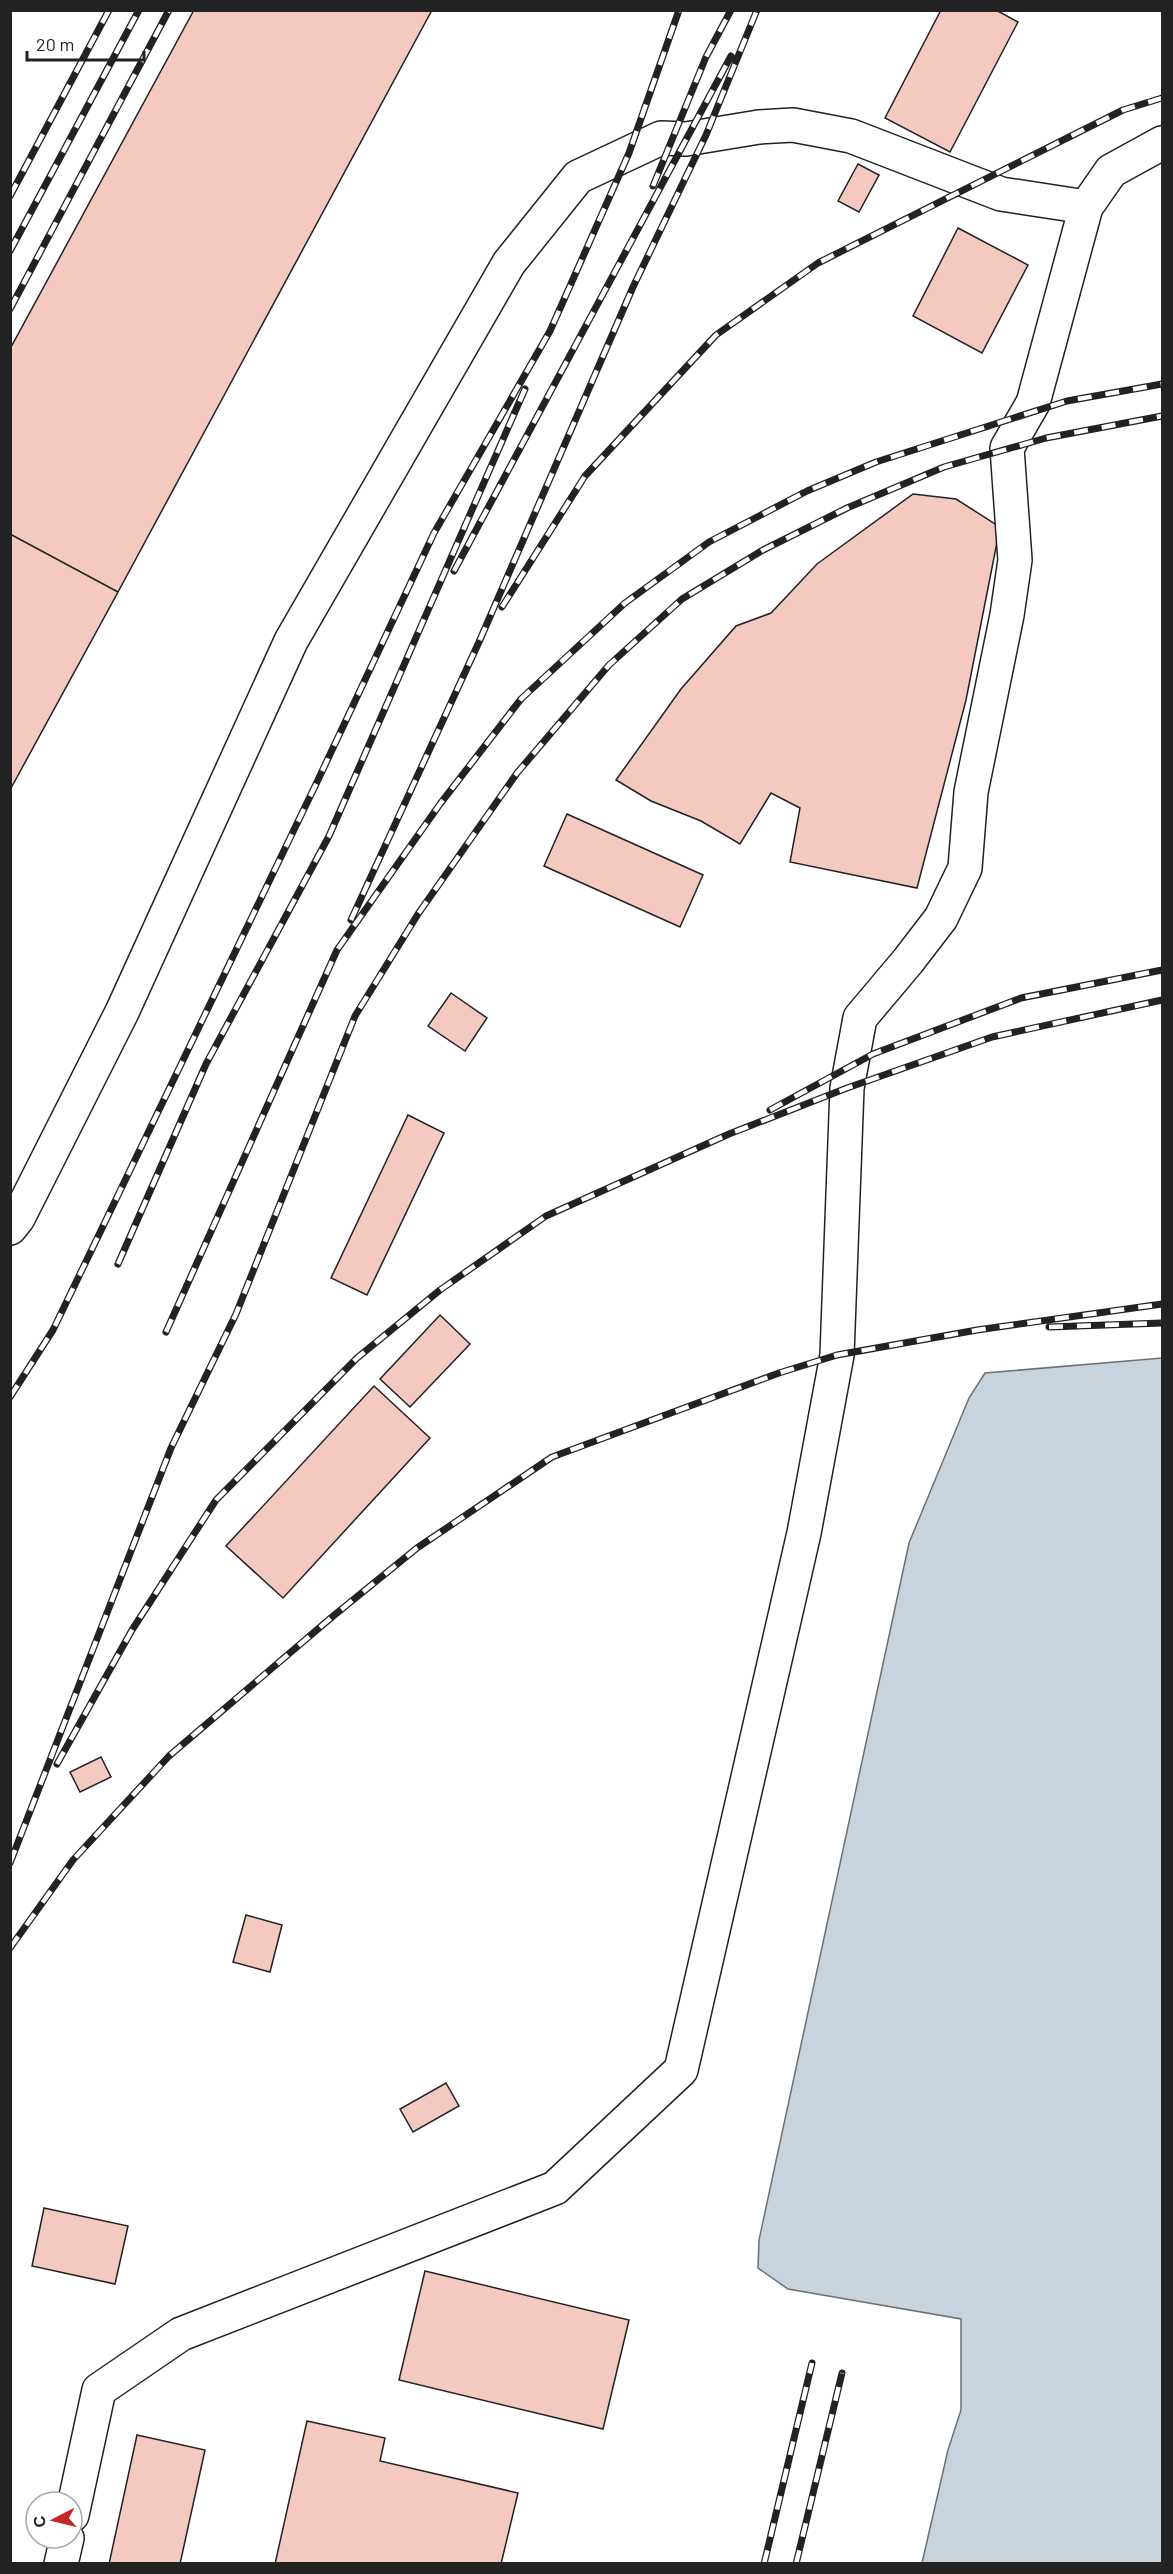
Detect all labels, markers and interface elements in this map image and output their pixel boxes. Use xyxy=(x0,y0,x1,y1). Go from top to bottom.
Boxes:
scale bar xyxy=(27,24,144,62)
text: 20 m xyxy=(36,33,74,55)
north arrow xyxy=(24,2490,84,2550)
text: С xyxy=(28,2515,49,2529)

